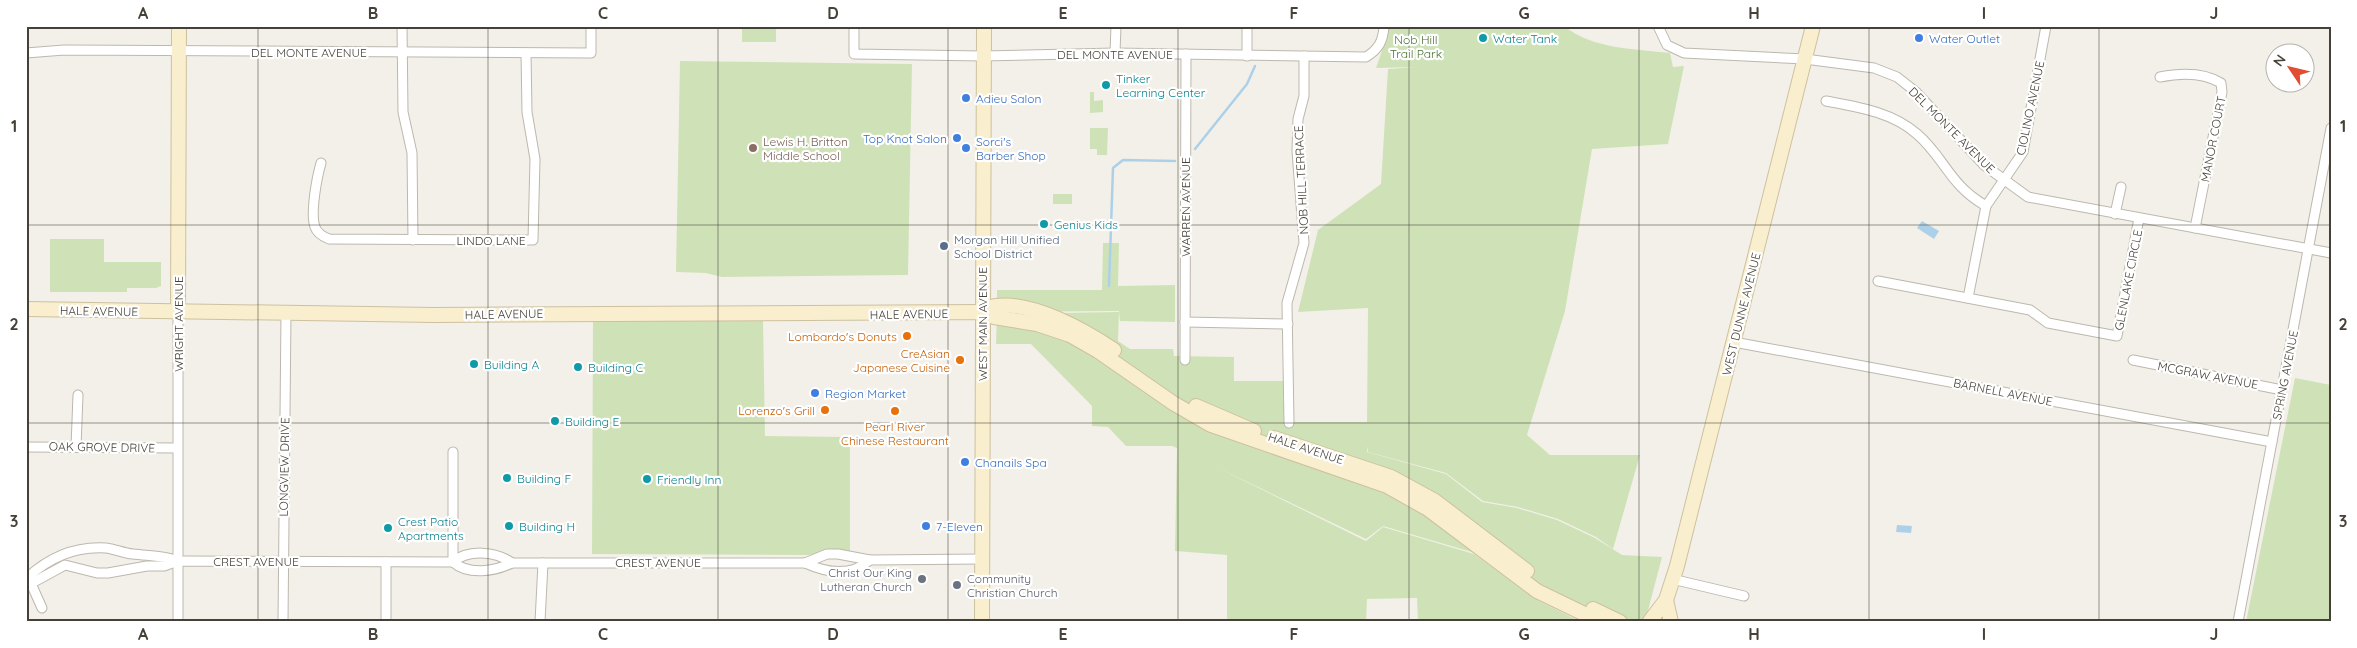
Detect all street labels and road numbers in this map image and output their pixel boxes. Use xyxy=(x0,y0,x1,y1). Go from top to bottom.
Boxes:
street label: DEL MONTE AVENUE xyxy=(251,45,367,60)
street label: DEL MONTE AVENUE xyxy=(1057,47,1173,62)
street label: CIOLINO AVENUE xyxy=(2013,59,2047,157)
street label: DEL MONTE AVENUE xyxy=(1906,84,1998,176)
street label: MANOR COURT xyxy=(2197,95,2229,183)
street label: NOB HILL TERRACE xyxy=(1291,125,1311,235)
street label: WARREN AVENUE xyxy=(1178,157,1193,257)
street label: GLENLAKE CIRCLE xyxy=(2111,228,2145,332)
street label: LINDO LANE xyxy=(457,233,526,248)
street label: WEST DUNNE AVENUE xyxy=(1718,251,1764,377)
street label: WEST MAIN AVENUE xyxy=(975,267,990,381)
street label: WRIGHT AVENUE xyxy=(171,276,186,372)
street label: HALE AVENUE xyxy=(60,303,139,319)
street label: HALE AVENUE xyxy=(465,306,544,322)
street label: HALE AVENUE xyxy=(870,306,949,322)
street label: SPRING AVENUE xyxy=(2269,329,2301,421)
street label: MCGRAW AVENUE xyxy=(2156,358,2260,392)
street label: BARNELL AVENUE xyxy=(1952,375,2054,409)
street label: LONGVIEW DRIVE xyxy=(276,417,292,517)
street label: HALE AVENUE xyxy=(1266,429,1346,467)
street label: OAK GROVE DRIVE xyxy=(49,439,155,455)
street label: CREST AVENUE xyxy=(213,554,299,569)
street label: CREST AVENUE xyxy=(615,555,701,570)

